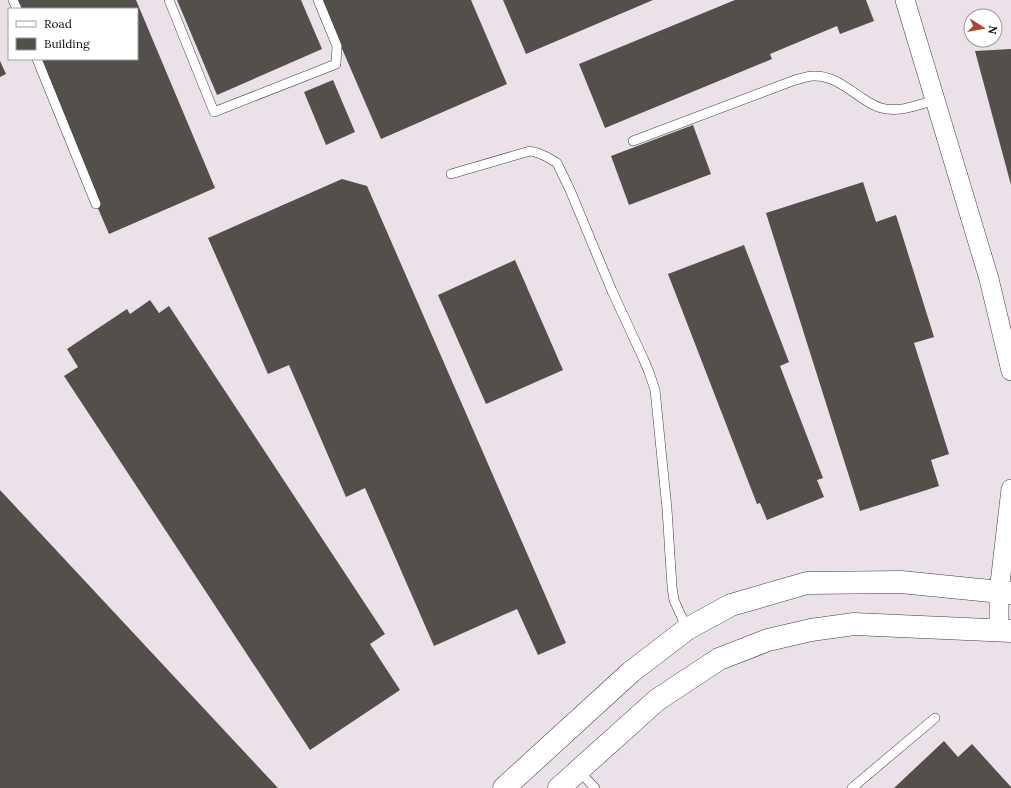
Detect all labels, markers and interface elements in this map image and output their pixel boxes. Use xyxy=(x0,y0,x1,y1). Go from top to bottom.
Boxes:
legend xyxy=(8,8,138,60)
north arrow xyxy=(963,8,1003,48)
text: Road xyxy=(44,16,72,31)
text: N xyxy=(985,24,1001,36)
text: Building xyxy=(44,36,90,51)

